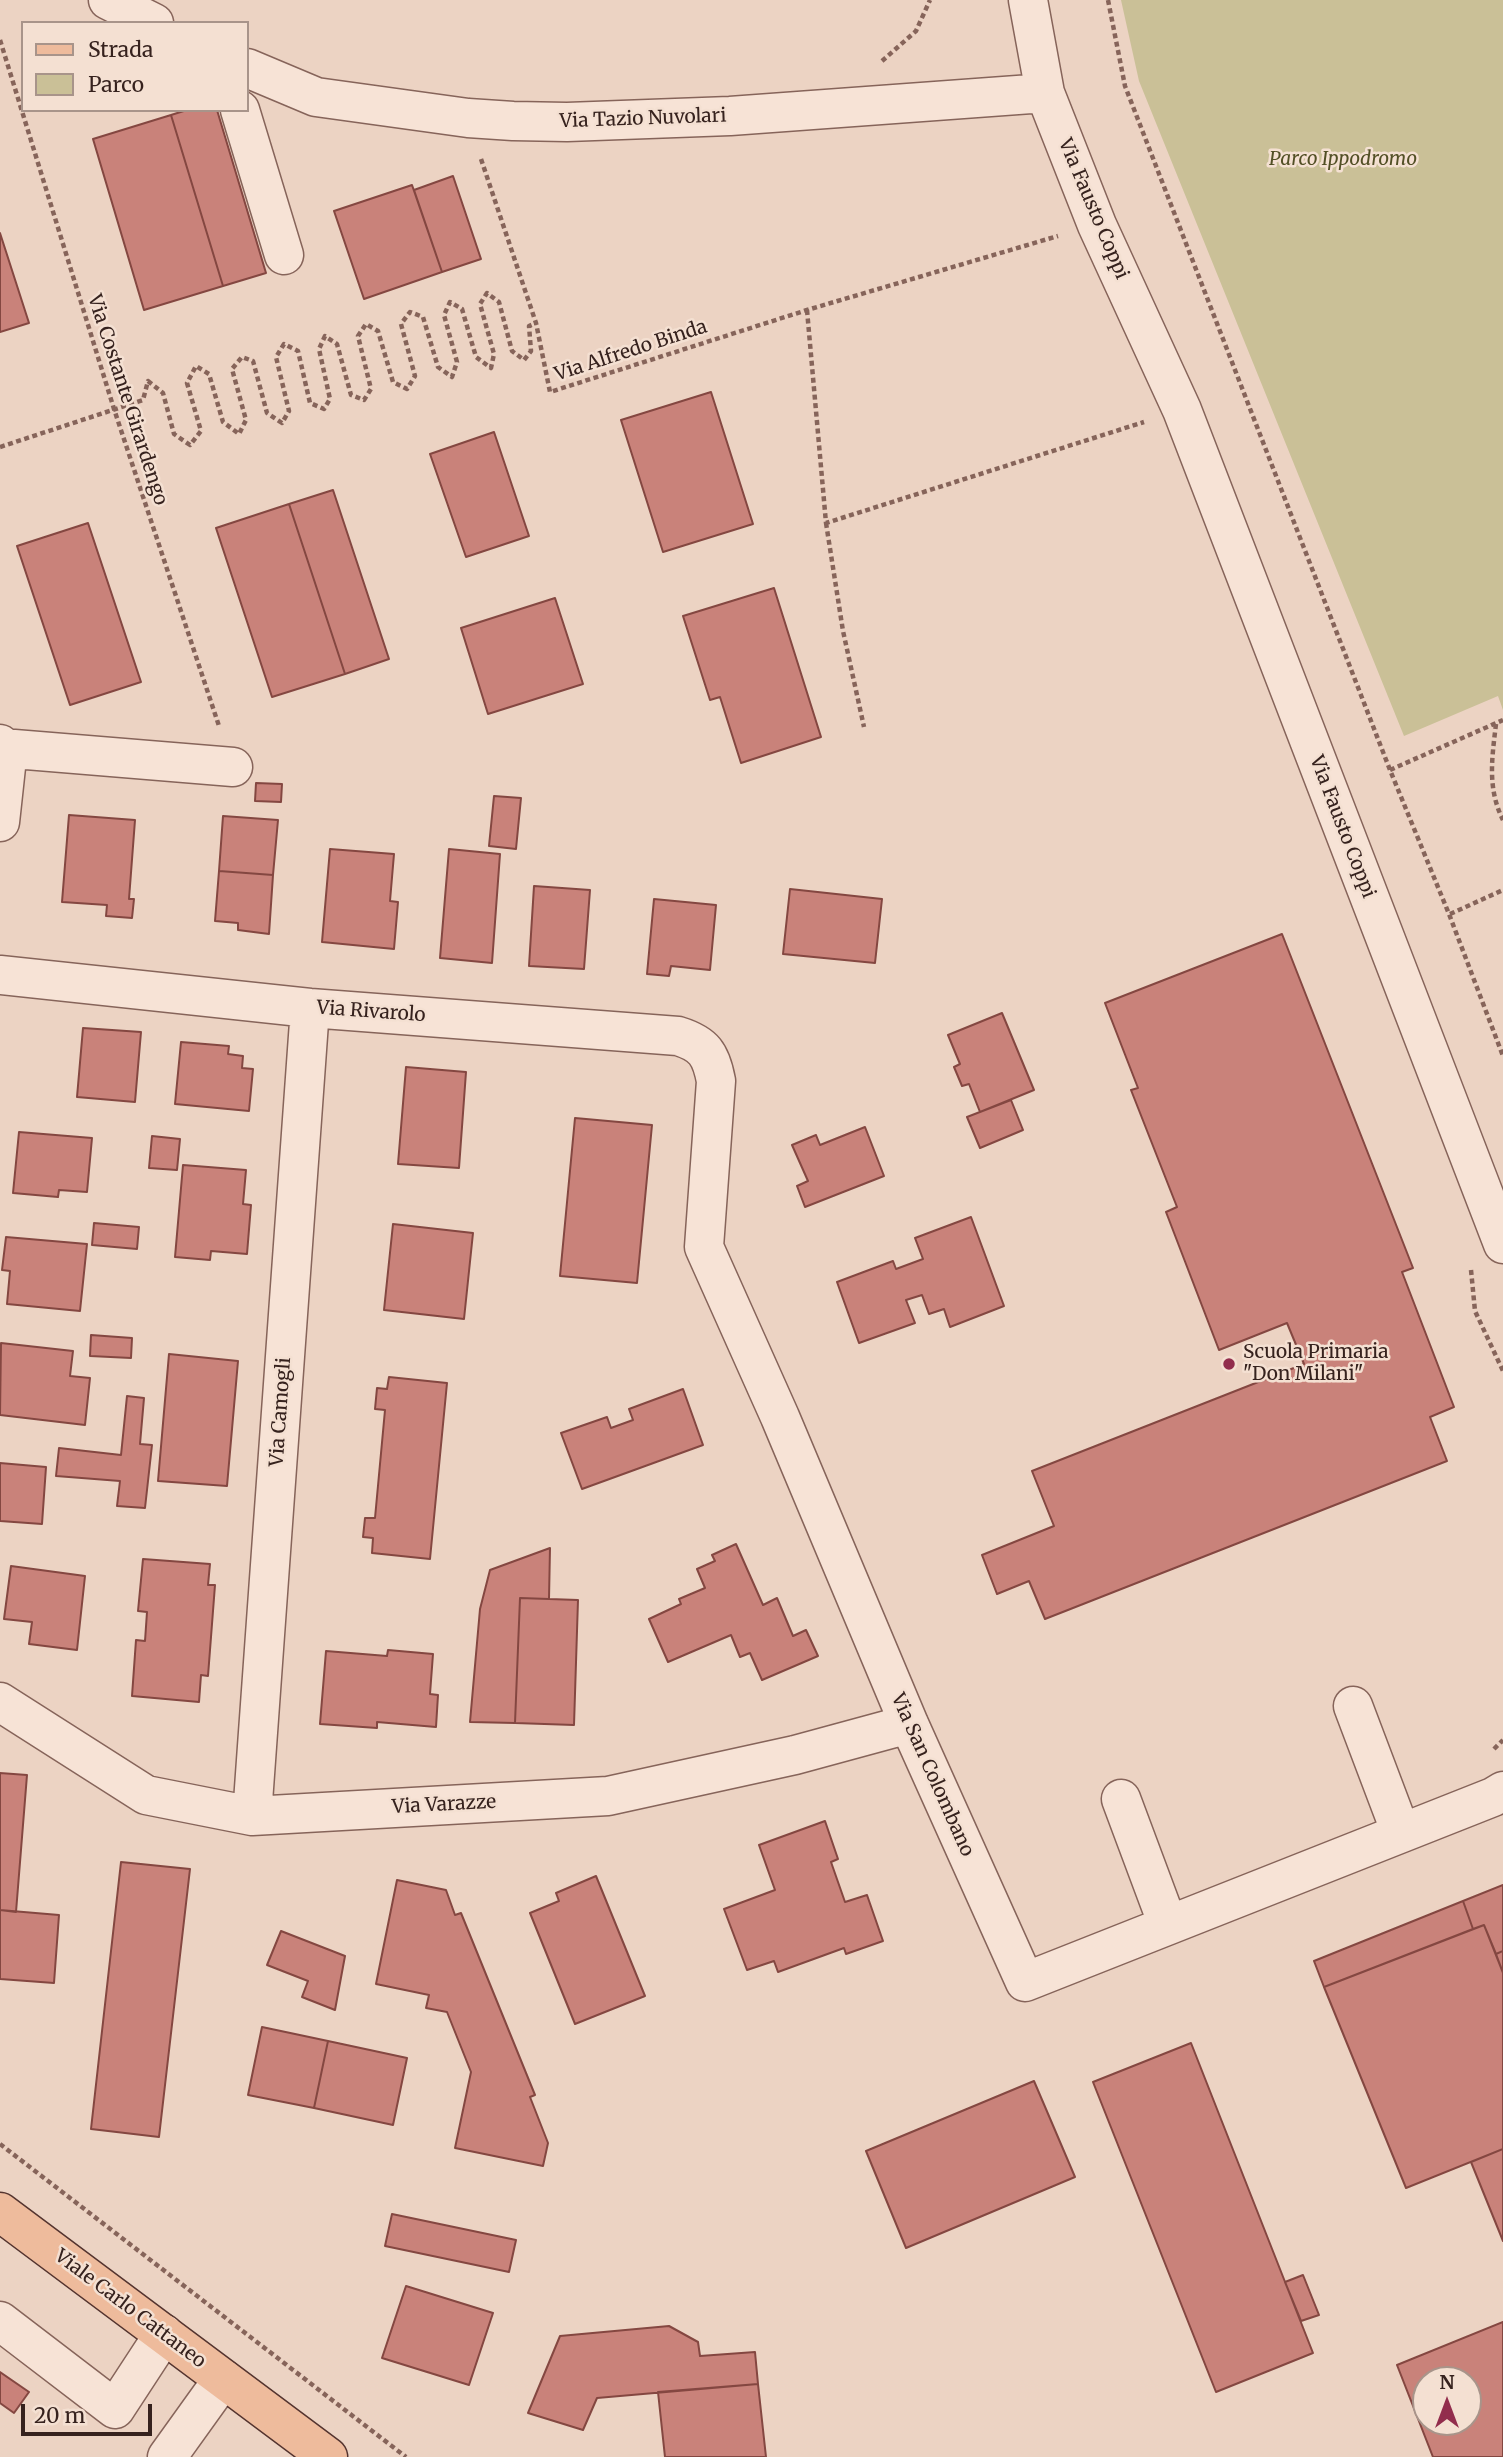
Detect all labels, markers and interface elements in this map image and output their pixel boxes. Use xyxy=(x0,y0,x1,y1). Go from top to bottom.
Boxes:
legend xyxy=(21,21,248,112)
text: Strada xyxy=(88,36,153,63)
text: Parco xyxy=(88,71,144,98)
street label: Via Tazio Nuvolari xyxy=(559,105,727,133)
street label: Via Fausto Coppi xyxy=(1053,135,1133,283)
park label: Parco Ippodromo xyxy=(1269,149,1417,171)
street label: Via Costante Girardengo xyxy=(82,292,172,508)
street label: Via Alfredo Binda xyxy=(552,316,710,386)
street label: Via Fausto Coppi xyxy=(1304,753,1380,901)
street label: Via Rivarolo xyxy=(316,997,426,1027)
place label: Scuola Primaria "Don Milani" xyxy=(1243,1342,1388,1386)
marker: Scuola Primaria "Don Milani" xyxy=(1221,1356,1237,1372)
street label: Via Camogli xyxy=(266,1357,296,1467)
street label: Via San Colombano xyxy=(886,1690,978,1860)
street label: Via Varazze xyxy=(391,1791,497,1819)
street label: Viale Carlo Cattaneo xyxy=(50,2245,210,2373)
north arrow xyxy=(1412,2366,1482,2436)
text: N xyxy=(1439,2370,1455,2394)
scale bar xyxy=(24,2390,156,2434)
text: 20 m xyxy=(34,2402,85,2429)

